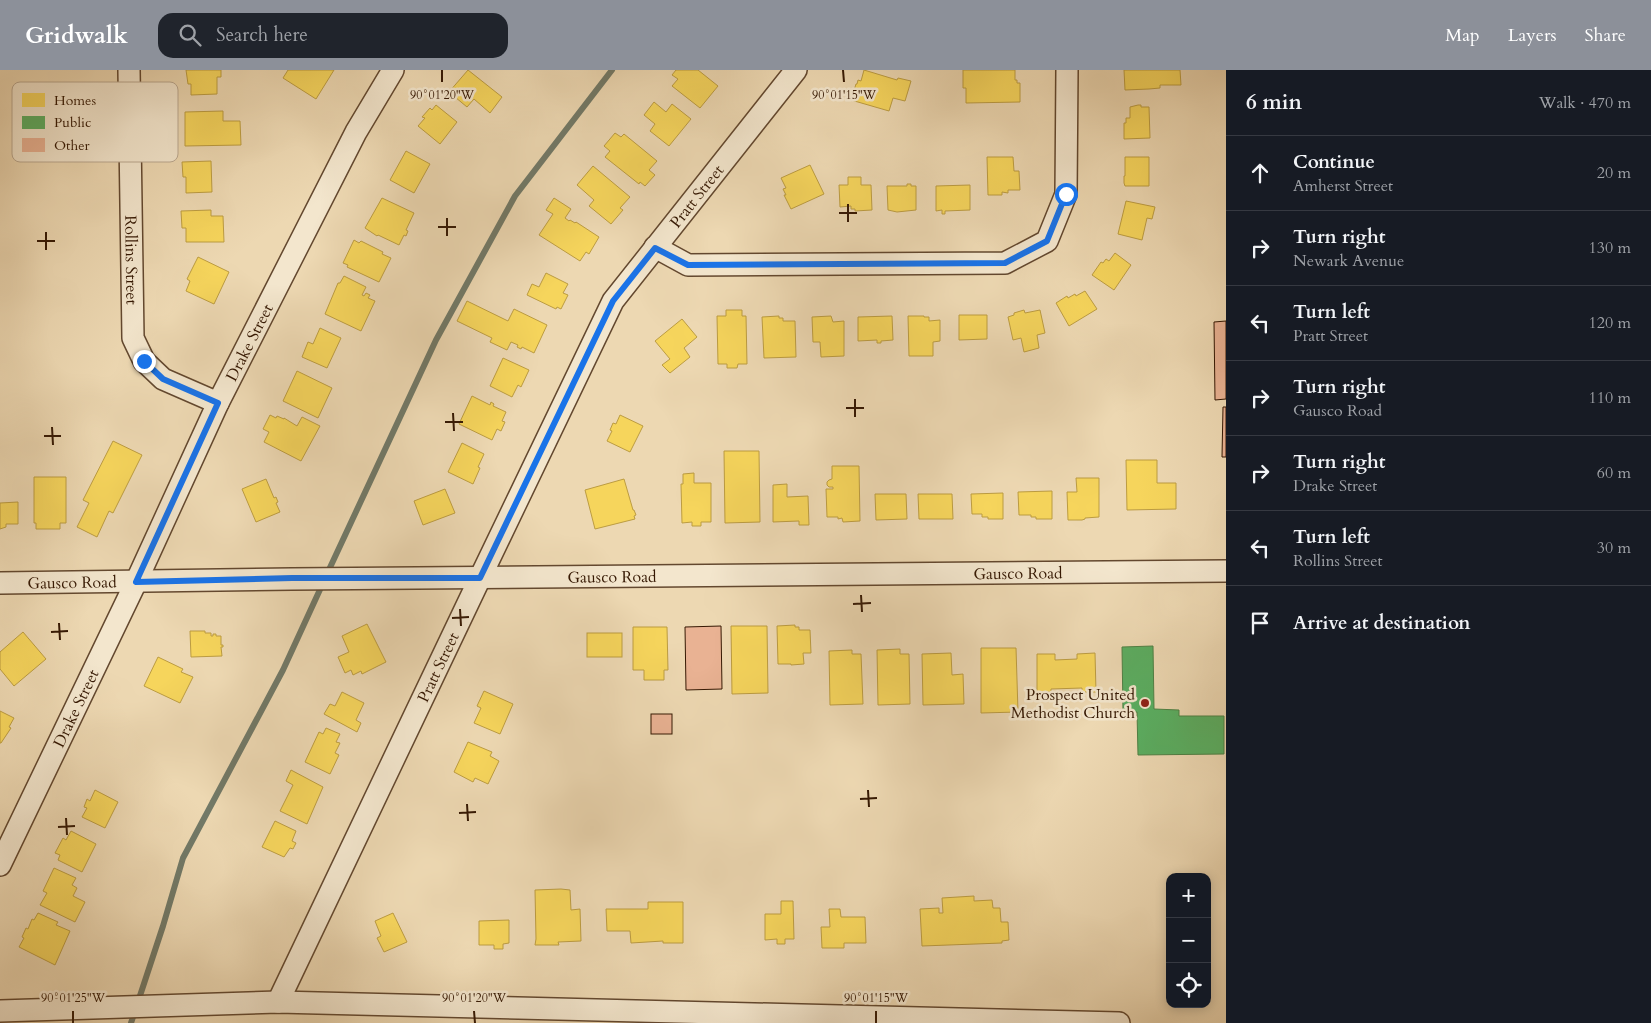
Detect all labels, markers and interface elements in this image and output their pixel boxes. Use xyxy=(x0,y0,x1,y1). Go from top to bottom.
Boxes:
search box xyxy=(158,13,508,58)
text: Gridwalk xyxy=(25,19,128,52)
icon: search xyxy=(176,21,204,49)
text: Search here xyxy=(216,22,308,48)
text: Map xyxy=(1445,23,1480,48)
text: Layers xyxy=(1508,23,1557,48)
text: Share xyxy=(1585,23,1626,48)
legend xyxy=(12,82,178,162)
text: 90°01'20"W xyxy=(410,87,475,103)
text: 90°01'15"W xyxy=(812,87,877,103)
text: 6 min xyxy=(1246,88,1302,117)
text: Homes xyxy=(54,91,96,110)
text: Walk · 470 m xyxy=(1539,92,1631,114)
text: Public xyxy=(54,113,91,132)
text: Other xyxy=(54,136,91,155)
text: Continue xyxy=(1293,149,1375,175)
icon: ahead xyxy=(1246,159,1274,187)
street label: Pratt Street xyxy=(665,160,729,233)
text: 20 m xyxy=(1597,162,1631,184)
text: Amherst Street xyxy=(1293,175,1393,197)
route start xyxy=(1055,183,1078,206)
street label: Rollins Street xyxy=(119,215,143,305)
text: Turn right xyxy=(1293,224,1385,250)
icon: right xyxy=(1246,234,1274,262)
text: 130 m xyxy=(1589,237,1631,259)
text: Newark Avenue xyxy=(1293,250,1404,272)
text: Turn left xyxy=(1293,299,1370,325)
street label: Drake Street xyxy=(221,300,279,385)
icon: left xyxy=(1246,309,1274,337)
text: 120 m xyxy=(1589,312,1631,334)
text: Pratt Street xyxy=(1293,325,1368,347)
route end xyxy=(133,350,156,373)
text: Turn right xyxy=(1293,374,1385,400)
icon: right xyxy=(1246,384,1274,412)
text: 110 m xyxy=(1589,387,1631,409)
text: Gausco Road xyxy=(1293,400,1382,422)
text: Turn right xyxy=(1293,449,1385,475)
icon: right xyxy=(1246,459,1274,487)
text: 60 m xyxy=(1597,462,1631,484)
text: Drake Street xyxy=(1293,475,1377,497)
text: Turn left xyxy=(1293,524,1370,550)
icon: left xyxy=(1246,534,1274,562)
text: 30 m xyxy=(1597,537,1631,559)
text: Rollins Street xyxy=(1293,550,1383,572)
street label: Gausco Road xyxy=(973,562,1063,585)
street label: Gausco Road xyxy=(567,566,657,589)
street label: Gausco Road xyxy=(27,571,117,595)
icon: arrive xyxy=(1246,609,1274,637)
text: Arrive at destination xyxy=(1293,610,1470,636)
street label: Pratt Street xyxy=(412,629,465,706)
street label: Drake Street xyxy=(48,666,104,751)
place label: Prospect United Methodist Church xyxy=(1011,684,1135,724)
marker: Prospect United Methodist Church xyxy=(1139,697,1151,709)
map controls xyxy=(1166,873,1211,1008)
button: + xyxy=(1166,873,1211,918)
button: − xyxy=(1166,918,1211,963)
button: locate xyxy=(1166,963,1211,1008)
text: 90°01'25"W xyxy=(41,990,106,1006)
text: 90°01'20"W xyxy=(442,990,507,1006)
text: 90°01'15"W xyxy=(844,990,909,1006)

